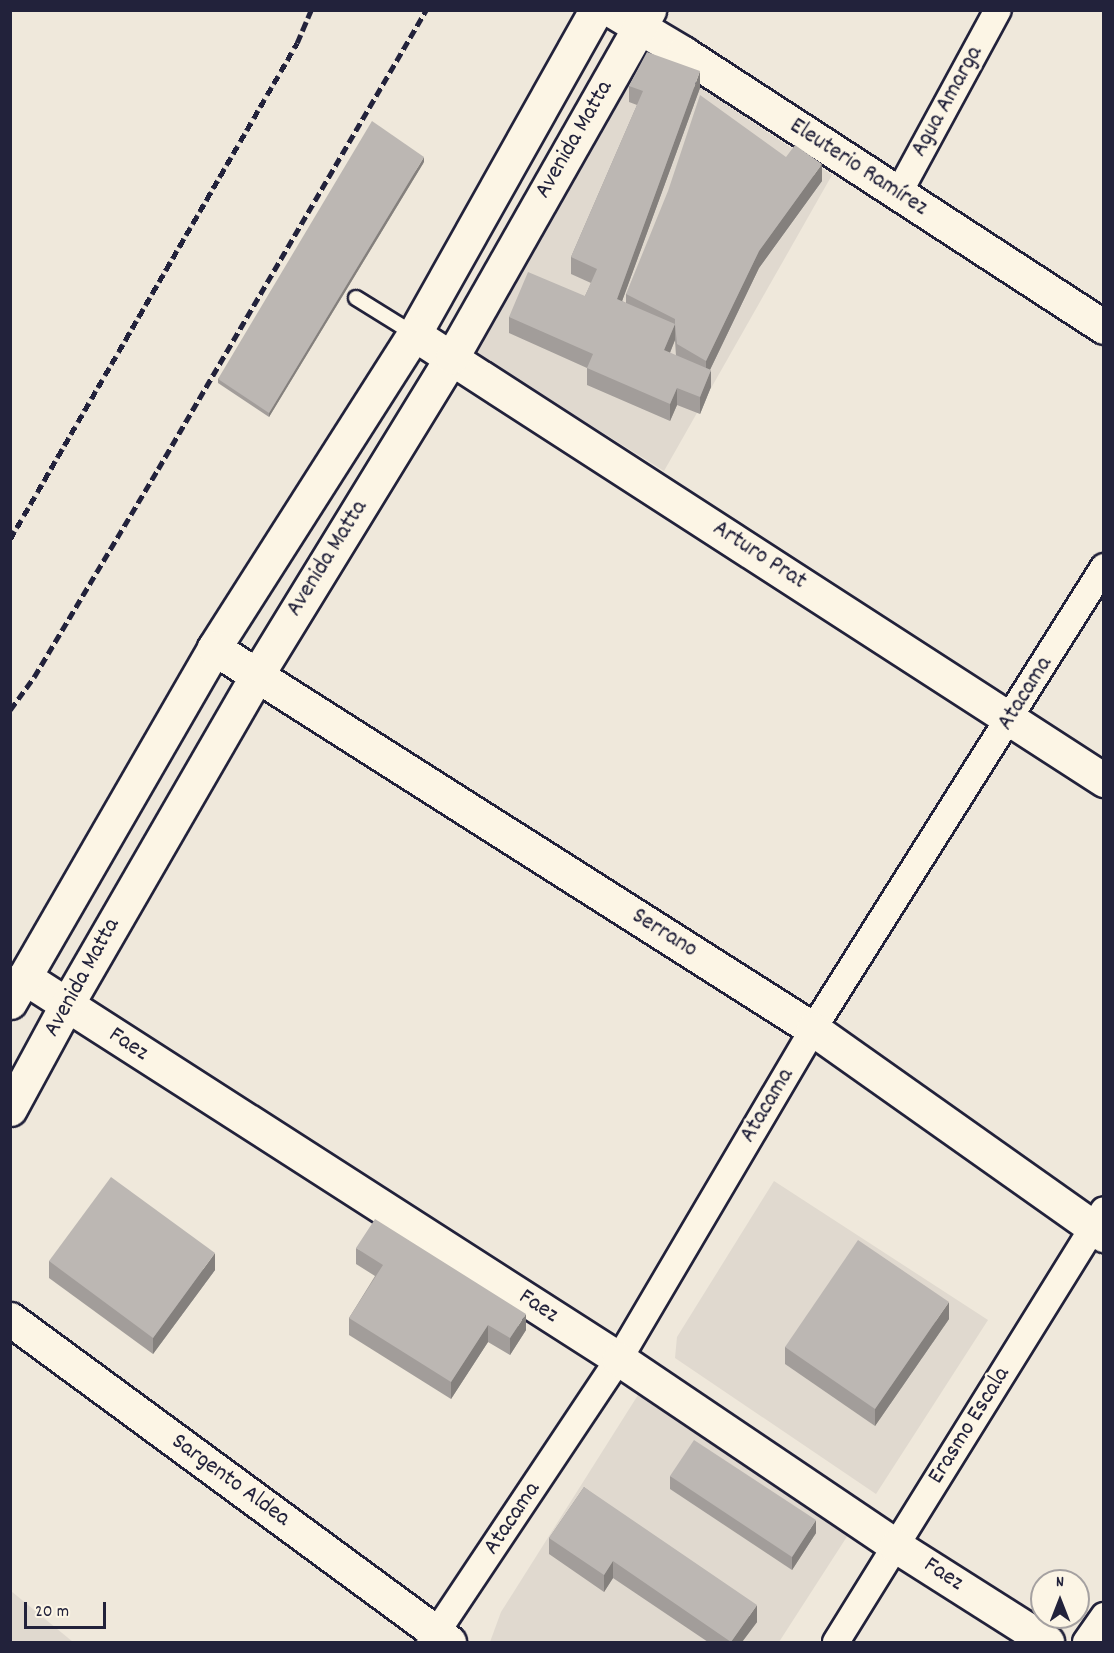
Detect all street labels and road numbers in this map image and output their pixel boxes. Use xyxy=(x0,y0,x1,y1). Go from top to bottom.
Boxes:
street label: Agua Amarga xyxy=(906,42,990,162)
street label: Avenida Matta xyxy=(530,76,620,204)
street label: Eleuterio Ramírez xyxy=(784,113,932,223)
street label: Avenida Matta xyxy=(281,496,375,622)
street label: Arturo Prat xyxy=(707,515,811,597)
street label: Atacama xyxy=(992,652,1060,736)
street label: Serrano xyxy=(626,903,702,965)
street label: Avenida Matta xyxy=(39,914,127,1042)
street label: Faez xyxy=(103,1022,153,1068)
street label: Atacama xyxy=(735,1063,801,1149)
street label: Faez xyxy=(513,1284,563,1330)
street label: Erasmo Escala xyxy=(923,1362,1017,1490)
street label: Sargento Aldea xyxy=(165,1428,295,1534)
street label: Atacama xyxy=(478,1477,548,1561)
street label: Faez xyxy=(918,1552,968,1598)

